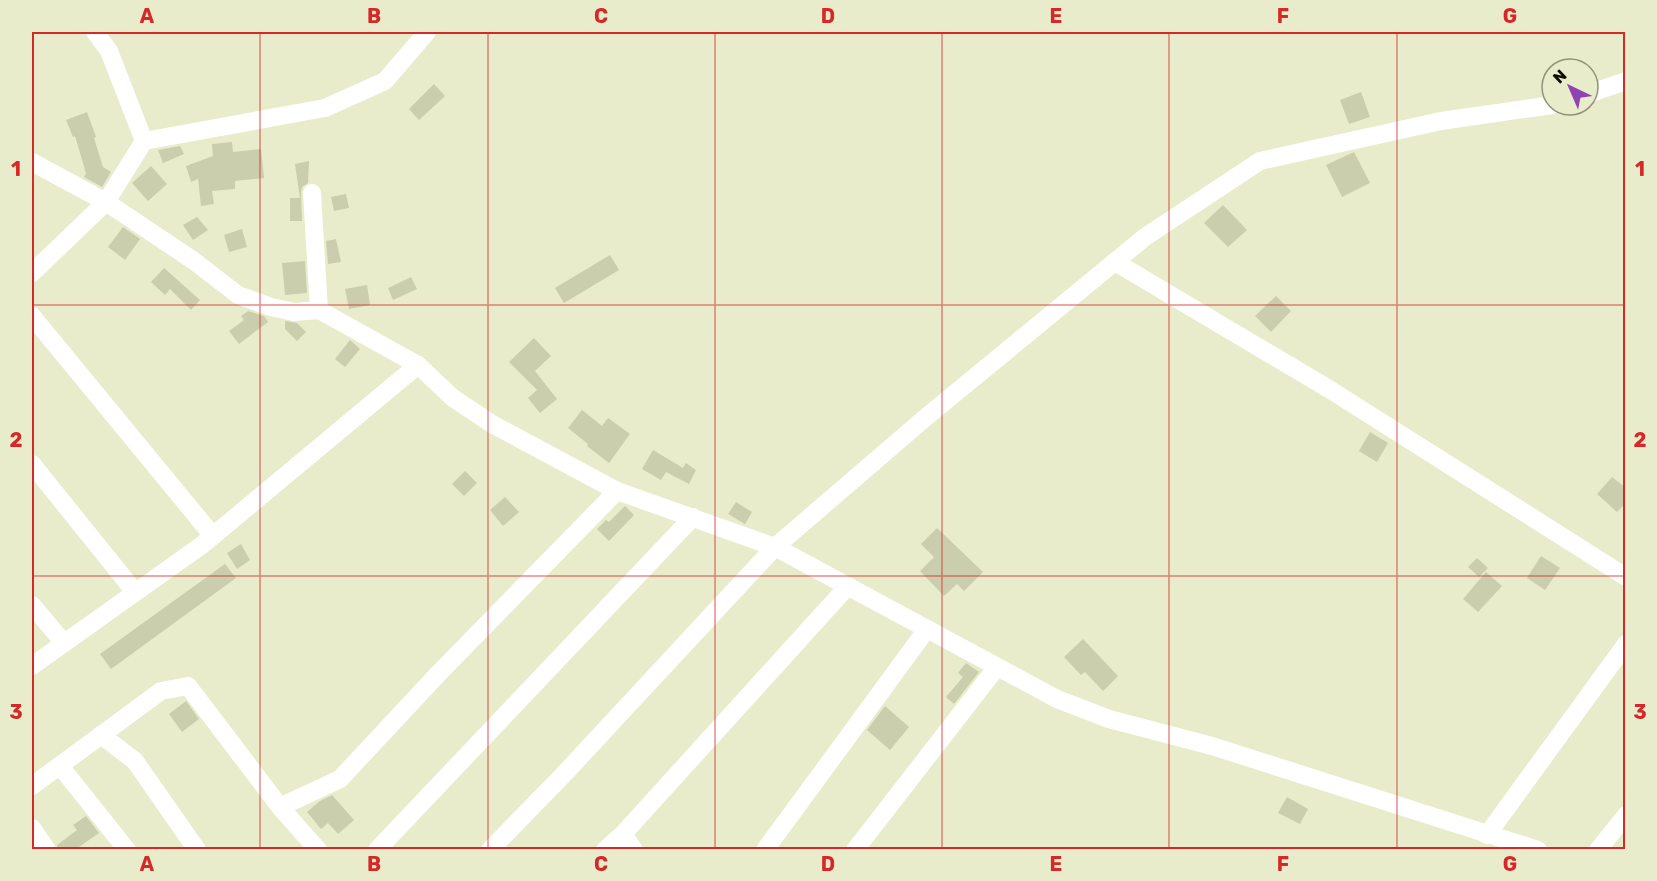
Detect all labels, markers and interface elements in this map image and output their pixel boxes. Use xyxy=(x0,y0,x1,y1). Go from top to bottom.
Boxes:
text: A xyxy=(140,4,155,28)
text: B xyxy=(367,4,381,28)
text: C xyxy=(594,4,608,28)
text: D xyxy=(821,4,835,28)
text: E xyxy=(1050,4,1062,28)
text: F xyxy=(1277,4,1289,28)
text: G xyxy=(1503,4,1517,28)
north arrow xyxy=(1540,57,1600,117)
text: N xyxy=(1549,66,1571,87)
text: 1 xyxy=(11,157,21,181)
text: 1 xyxy=(1635,157,1645,181)
text: 2 xyxy=(10,428,23,452)
text: 2 xyxy=(1634,428,1647,452)
text: 3 xyxy=(9,700,23,724)
text: 3 xyxy=(1633,700,1647,724)
text: A xyxy=(140,852,155,876)
text: B xyxy=(367,852,381,876)
text: C xyxy=(594,852,608,876)
text: D xyxy=(821,852,835,876)
text: E xyxy=(1050,852,1062,876)
text: F xyxy=(1277,852,1289,876)
text: G xyxy=(1503,852,1517,876)

